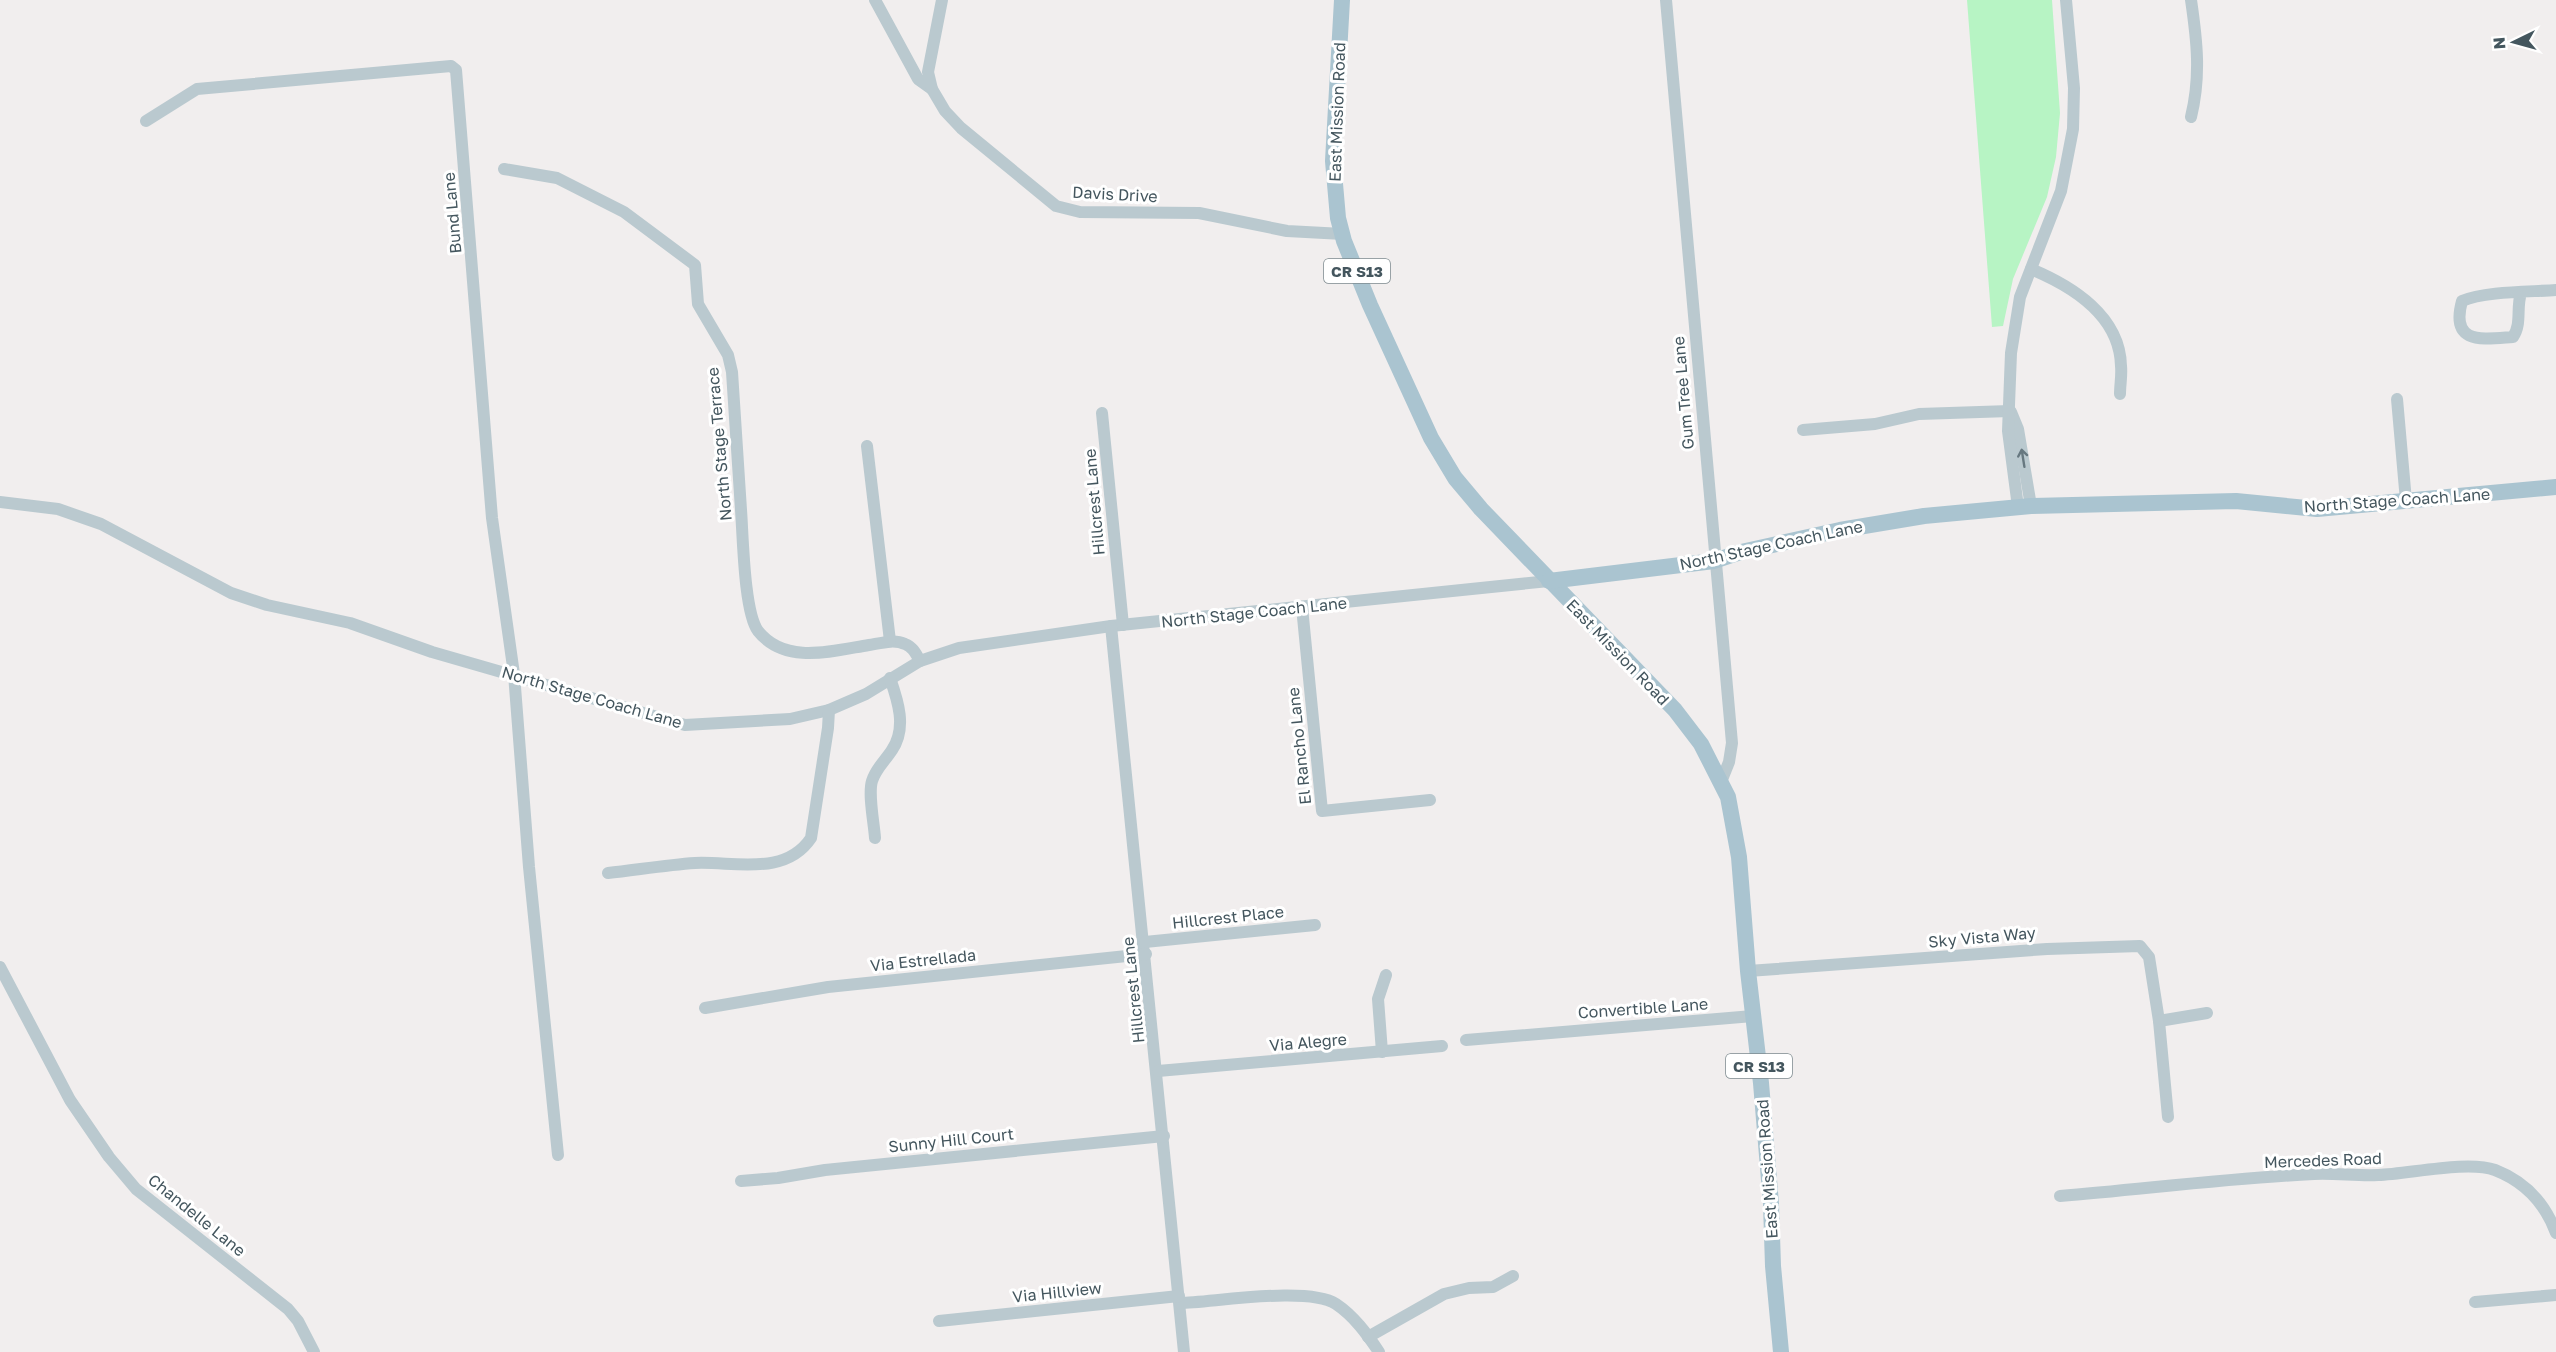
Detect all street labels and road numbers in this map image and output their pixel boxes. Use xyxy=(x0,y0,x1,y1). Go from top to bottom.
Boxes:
street label: East Mission Road xyxy=(1325,42,1349,182)
street label: Bund Lane xyxy=(438,172,466,254)
street label: Davis Drive xyxy=(1072,182,1158,206)
road number: CR S13 xyxy=(1324,259,1390,283)
street label: Gum Tree Lane xyxy=(1668,336,1698,450)
street label: North Stage Terrace xyxy=(702,366,736,522)
street label: Hillcrest Lane xyxy=(1079,448,1109,556)
street label: North Stage Coach Lane xyxy=(2303,484,2491,516)
street label: North Stage Coach Lane xyxy=(1678,516,1864,574)
street label: North Stage Coach Lane xyxy=(1160,592,1348,632)
street label: East Mission Road xyxy=(1562,595,1674,709)
street label: North Stage Coach Lane xyxy=(500,662,684,732)
street label: El Rancho Lane xyxy=(1283,686,1315,806)
street label: Hillcrest Place xyxy=(1171,901,1285,933)
street label: Sky Vista Way xyxy=(1927,922,2037,952)
street label: Hillcrest Lane xyxy=(1117,936,1149,1044)
street label: Via Estrellada xyxy=(869,945,977,975)
street label: Convertible Lane xyxy=(1577,993,1709,1023)
street label: Via Alegre xyxy=(1268,1029,1348,1055)
road number: CR S13 xyxy=(1726,1054,1792,1078)
street label: East Mission Road xyxy=(1752,1099,1782,1239)
street label: Sunny Hill Court xyxy=(887,1123,1015,1157)
street label: Mercedes Road xyxy=(2264,1148,2382,1172)
street label: Chandelle Lane xyxy=(144,1170,250,1260)
street label: Via Hillview xyxy=(1011,1277,1103,1307)

